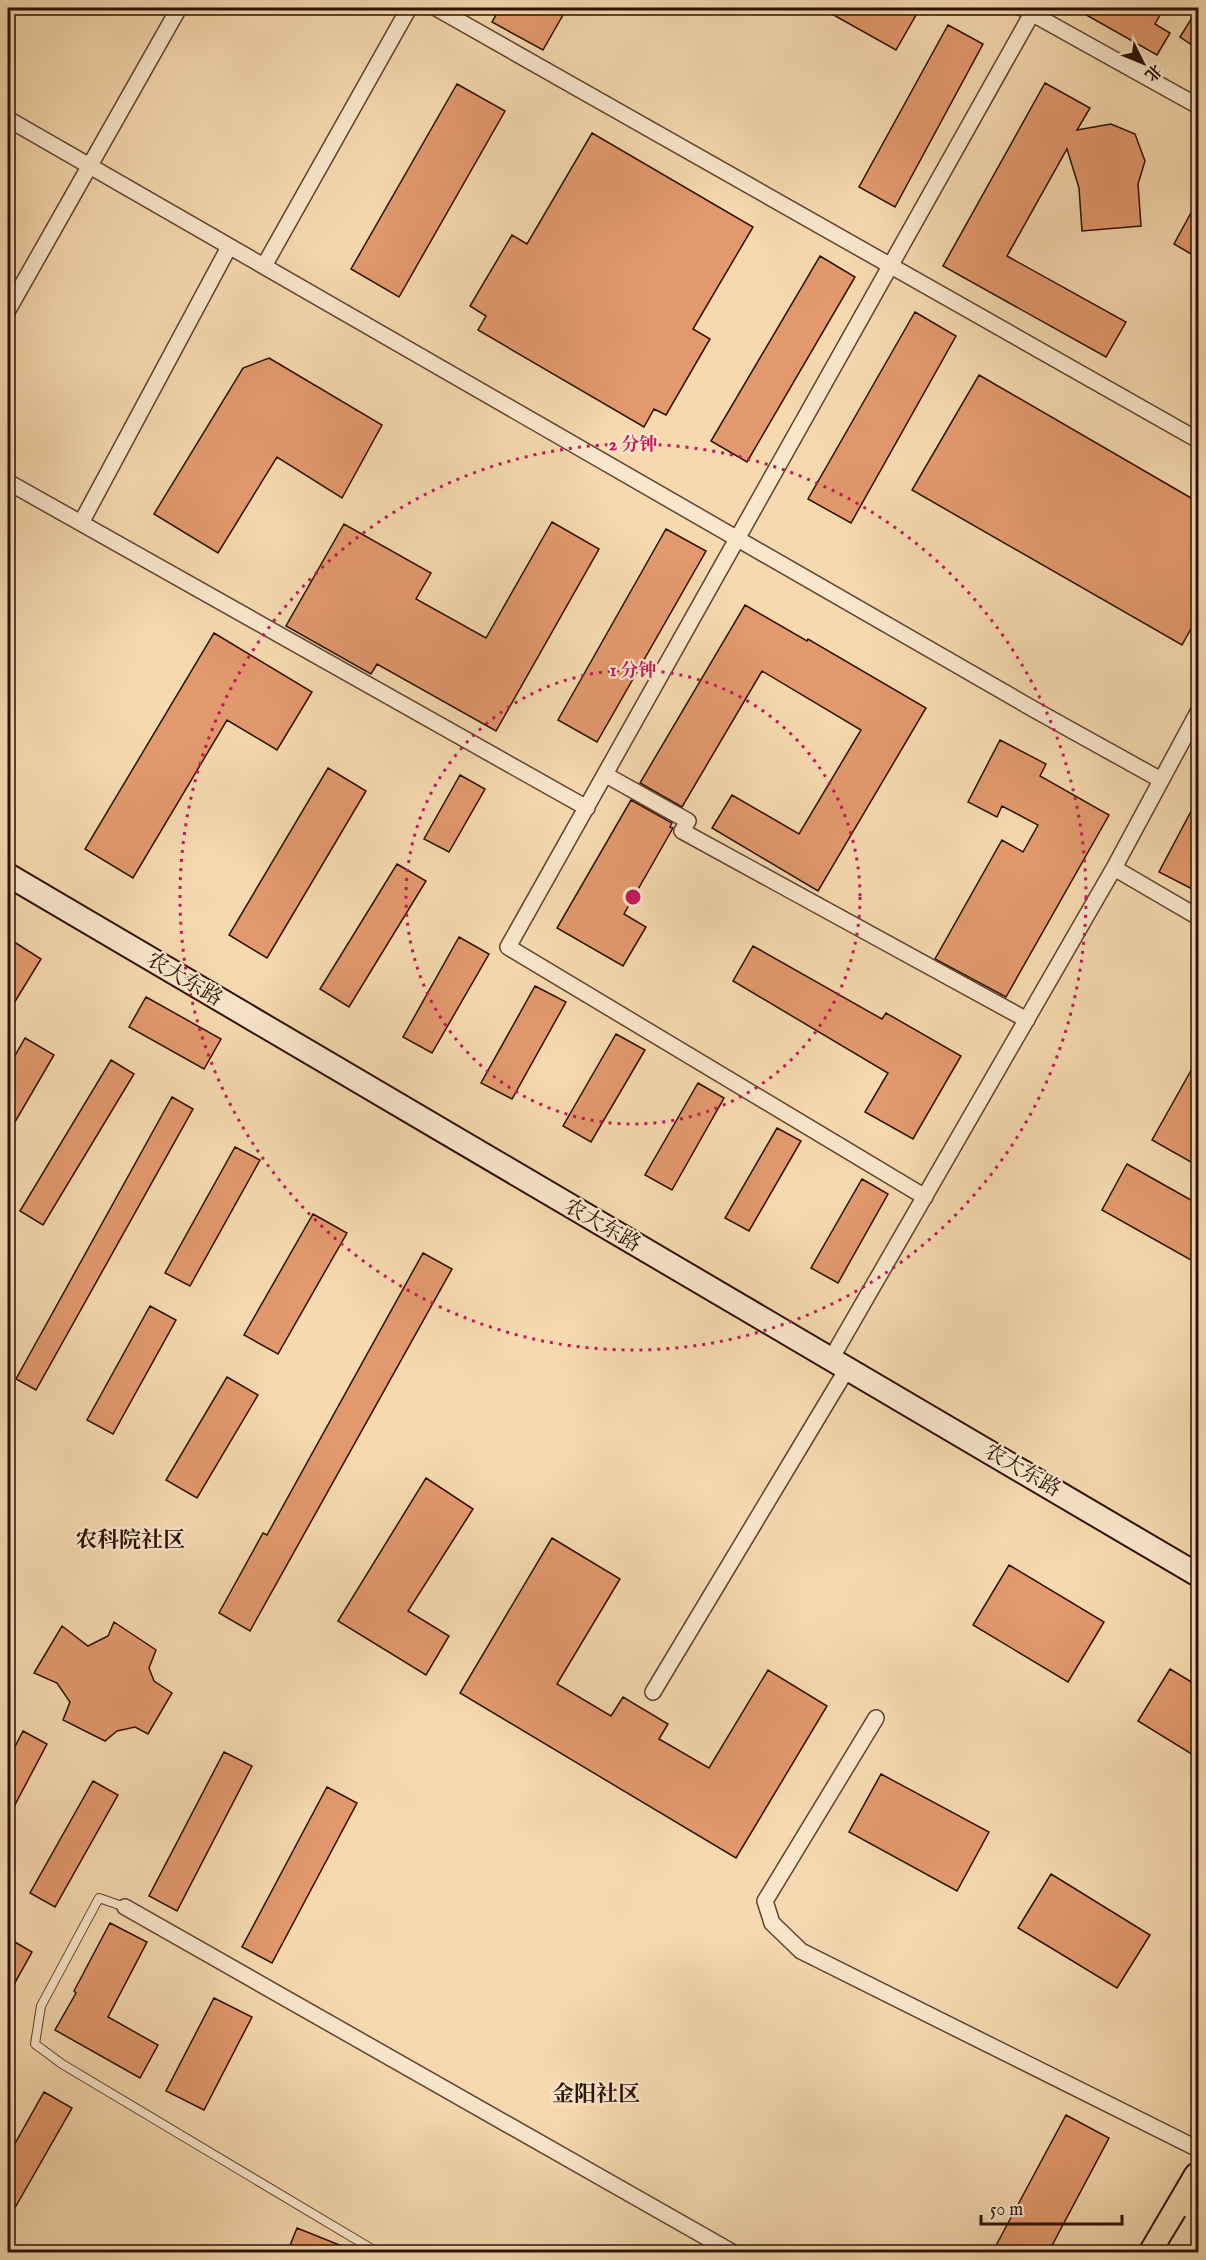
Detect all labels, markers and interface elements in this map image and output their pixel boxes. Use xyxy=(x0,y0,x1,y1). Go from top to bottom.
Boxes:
north arrow xyxy=(1113,33,1173,93)
text: 北 xyxy=(1140,59,1165,85)
text: 2 分钟 xyxy=(609,434,657,457)
text: 1 分钟 xyxy=(610,660,656,683)
centre of rings xyxy=(623,887,643,907)
street label: 农大东路 xyxy=(141,947,227,1013)
street label: 农大东路 xyxy=(559,1193,645,1259)
street label: 农大东路 xyxy=(979,1438,1065,1504)
district label: 农科院社区 xyxy=(75,1527,185,1555)
district label: 金阳社区 xyxy=(552,2081,640,2109)
scale bar xyxy=(981,2188,1122,2226)
text: 50 m xyxy=(990,2199,1023,2222)

